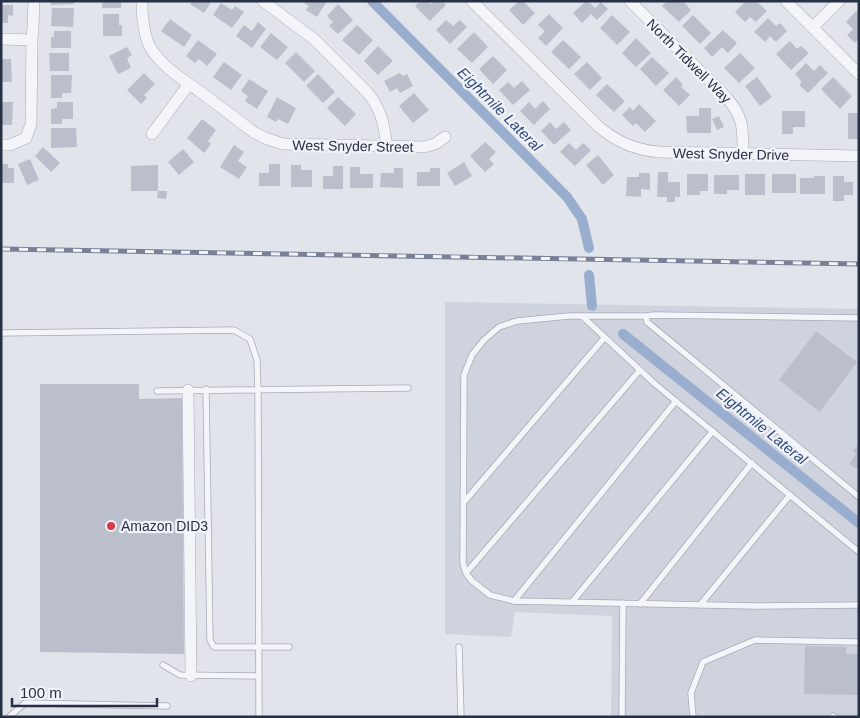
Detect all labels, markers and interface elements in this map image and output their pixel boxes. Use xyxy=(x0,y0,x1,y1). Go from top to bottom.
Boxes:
street label: North Tidwell Way xyxy=(644,16,734,106)
water label: Eightmile Lateral xyxy=(454,63,546,155)
street label: West Snyder Street xyxy=(292,137,414,155)
street label: West Snyder Drive xyxy=(673,145,790,163)
water label: Eightmile Lateral xyxy=(713,384,811,468)
place label: Amazon DID3 xyxy=(121,518,208,534)
marker: Amazon DID3 xyxy=(105,520,117,532)
scale bar xyxy=(12,676,158,708)
text: 100 m xyxy=(20,684,62,701)

